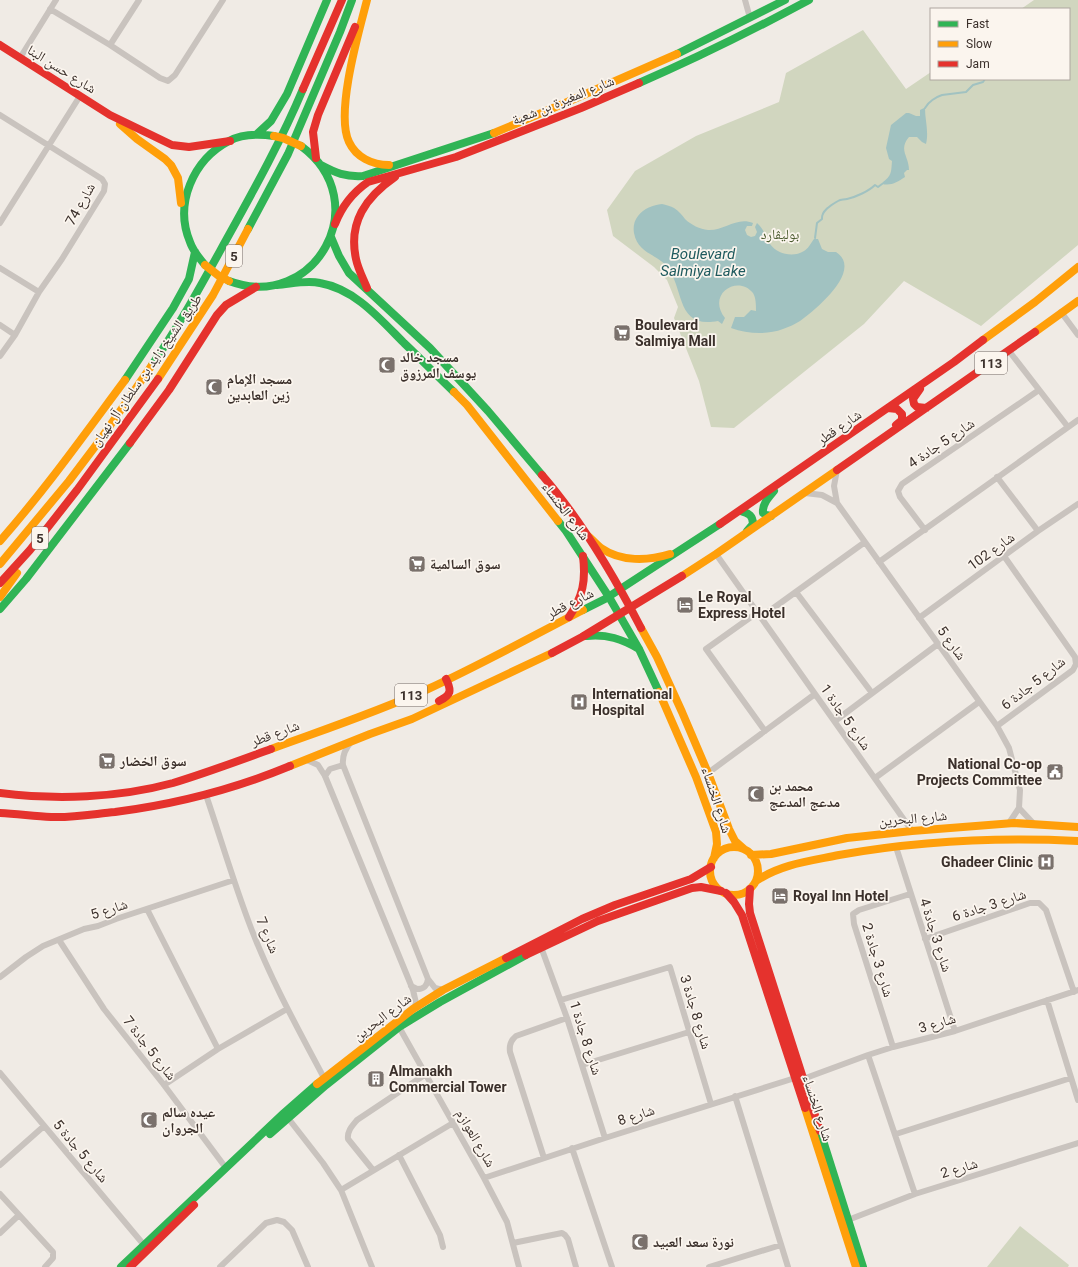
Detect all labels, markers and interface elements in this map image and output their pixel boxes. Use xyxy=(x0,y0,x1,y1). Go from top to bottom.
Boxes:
legend xyxy=(930,8,1070,80)
text: Fast xyxy=(966,17,989,31)
text: Slow xyxy=(966,37,992,51)
street label: شارع حسن البنا xyxy=(24,42,99,98)
text: Jam xyxy=(966,57,990,71)
street label: شارع المغيرة بن شعبة xyxy=(510,72,617,130)
street label: شارع 74 xyxy=(62,180,100,229)
park label: بوليڤارد xyxy=(761,226,799,243)
road number: 5 xyxy=(226,245,242,267)
water label: Boulevard Salmiya Lake xyxy=(660,245,746,280)
street label: طريق الشيخ زايد بن سلطان آل نهيان xyxy=(87,291,207,450)
place label: Boulevard Salmiya Mall xyxy=(635,317,716,349)
supermarket icon: Boulevard Salmiya Mall xyxy=(612,323,632,343)
place label: مسجد خالد يوسف المرزوق xyxy=(400,349,476,382)
road number: 113 xyxy=(975,352,1007,374)
mosque icon: مسجد خالد يوسف المرزوق xyxy=(377,355,397,375)
place label: مسجد الإمام زين العابدين xyxy=(227,371,292,404)
mosque icon: مسجد الإمام زين العابدين xyxy=(204,377,224,397)
street label: شارع قطر xyxy=(813,406,865,450)
street label: شارع 5 جادة 4 xyxy=(905,415,978,473)
street label: شارع الخنساء xyxy=(537,479,593,544)
road number: 5 xyxy=(32,527,48,549)
street label: شارع 102 xyxy=(965,529,1019,575)
supermarket icon: سوق السالمية xyxy=(407,554,427,574)
place label: سوق السالمية xyxy=(430,556,501,573)
street label: شارع قطر xyxy=(543,584,597,624)
place label: Le Royal Express Hotel xyxy=(698,589,785,621)
hotel icon: Le Royal Express Hotel xyxy=(675,595,695,615)
street label: شارع 5 xyxy=(933,623,970,664)
street label: شارع 5 جادة 6 xyxy=(998,653,1069,715)
street label: شارع 5 جادة 1 xyxy=(816,681,875,754)
road number: 113 xyxy=(395,684,427,706)
place label: International Hospital xyxy=(592,686,672,718)
hospital icon: International Hospital xyxy=(569,692,589,712)
street label: شارع قطر xyxy=(248,717,302,751)
supermarket icon: سوق الخضار xyxy=(97,751,117,771)
place label: سوق الخضار xyxy=(119,753,187,770)
place label: National Co-op Projects Committee xyxy=(917,756,1042,788)
public building icon: National Co-op Projects Committee xyxy=(1045,762,1065,782)
street label: شارع الخنساء xyxy=(697,765,735,836)
place label: محمد بن مدعج المدعج xyxy=(769,778,840,811)
mosque icon: محمد بن مدعج المدعج xyxy=(746,784,766,804)
street label: شارع البحرين xyxy=(878,807,948,831)
hospital icon: Ghadeer Clinic xyxy=(1036,852,1056,872)
place label: Ghadeer Clinic xyxy=(941,854,1033,870)
hotel icon: Royal Inn Hotel xyxy=(770,886,790,906)
street label: شارع 3 جادة 6 xyxy=(950,886,1029,926)
place label: Royal Inn Hotel xyxy=(793,888,888,904)
street label: شارع 5 xyxy=(88,896,130,924)
street label: شارع 3 جادة 4 xyxy=(915,896,955,975)
street label: شارع 7 xyxy=(251,914,283,956)
street label: شارع 3 جادة 2 xyxy=(857,921,897,1000)
street label: شارع 8 جادة 3 xyxy=(675,973,715,1052)
street label: شارع البحرين xyxy=(350,990,415,1046)
street label: شارع 8 جادة 1 xyxy=(565,999,605,1078)
street label: شارع 3 xyxy=(917,1010,958,1038)
street label: شارع 5 جادة 7 xyxy=(118,1013,180,1084)
place label: Almanakh Commercial Tower xyxy=(389,1063,507,1095)
building icon: Almanakh Commercial Tower xyxy=(366,1069,386,1089)
street label: شارع الخنساء xyxy=(798,1073,836,1144)
street label: شارع 8 xyxy=(615,1102,657,1130)
place label: عيده سالم الجروان xyxy=(162,1104,215,1137)
street label: شارع العوازم xyxy=(451,1106,499,1171)
mosque icon: عيده سالم الجروان xyxy=(139,1110,159,1130)
street label: شارع 5 جادة 5 xyxy=(49,1116,112,1187)
street label: شارع 2 xyxy=(939,1155,980,1183)
mosque icon: نورة سعد العبيد xyxy=(630,1232,650,1252)
place label: نورة سعد العبيد xyxy=(653,1234,734,1251)

